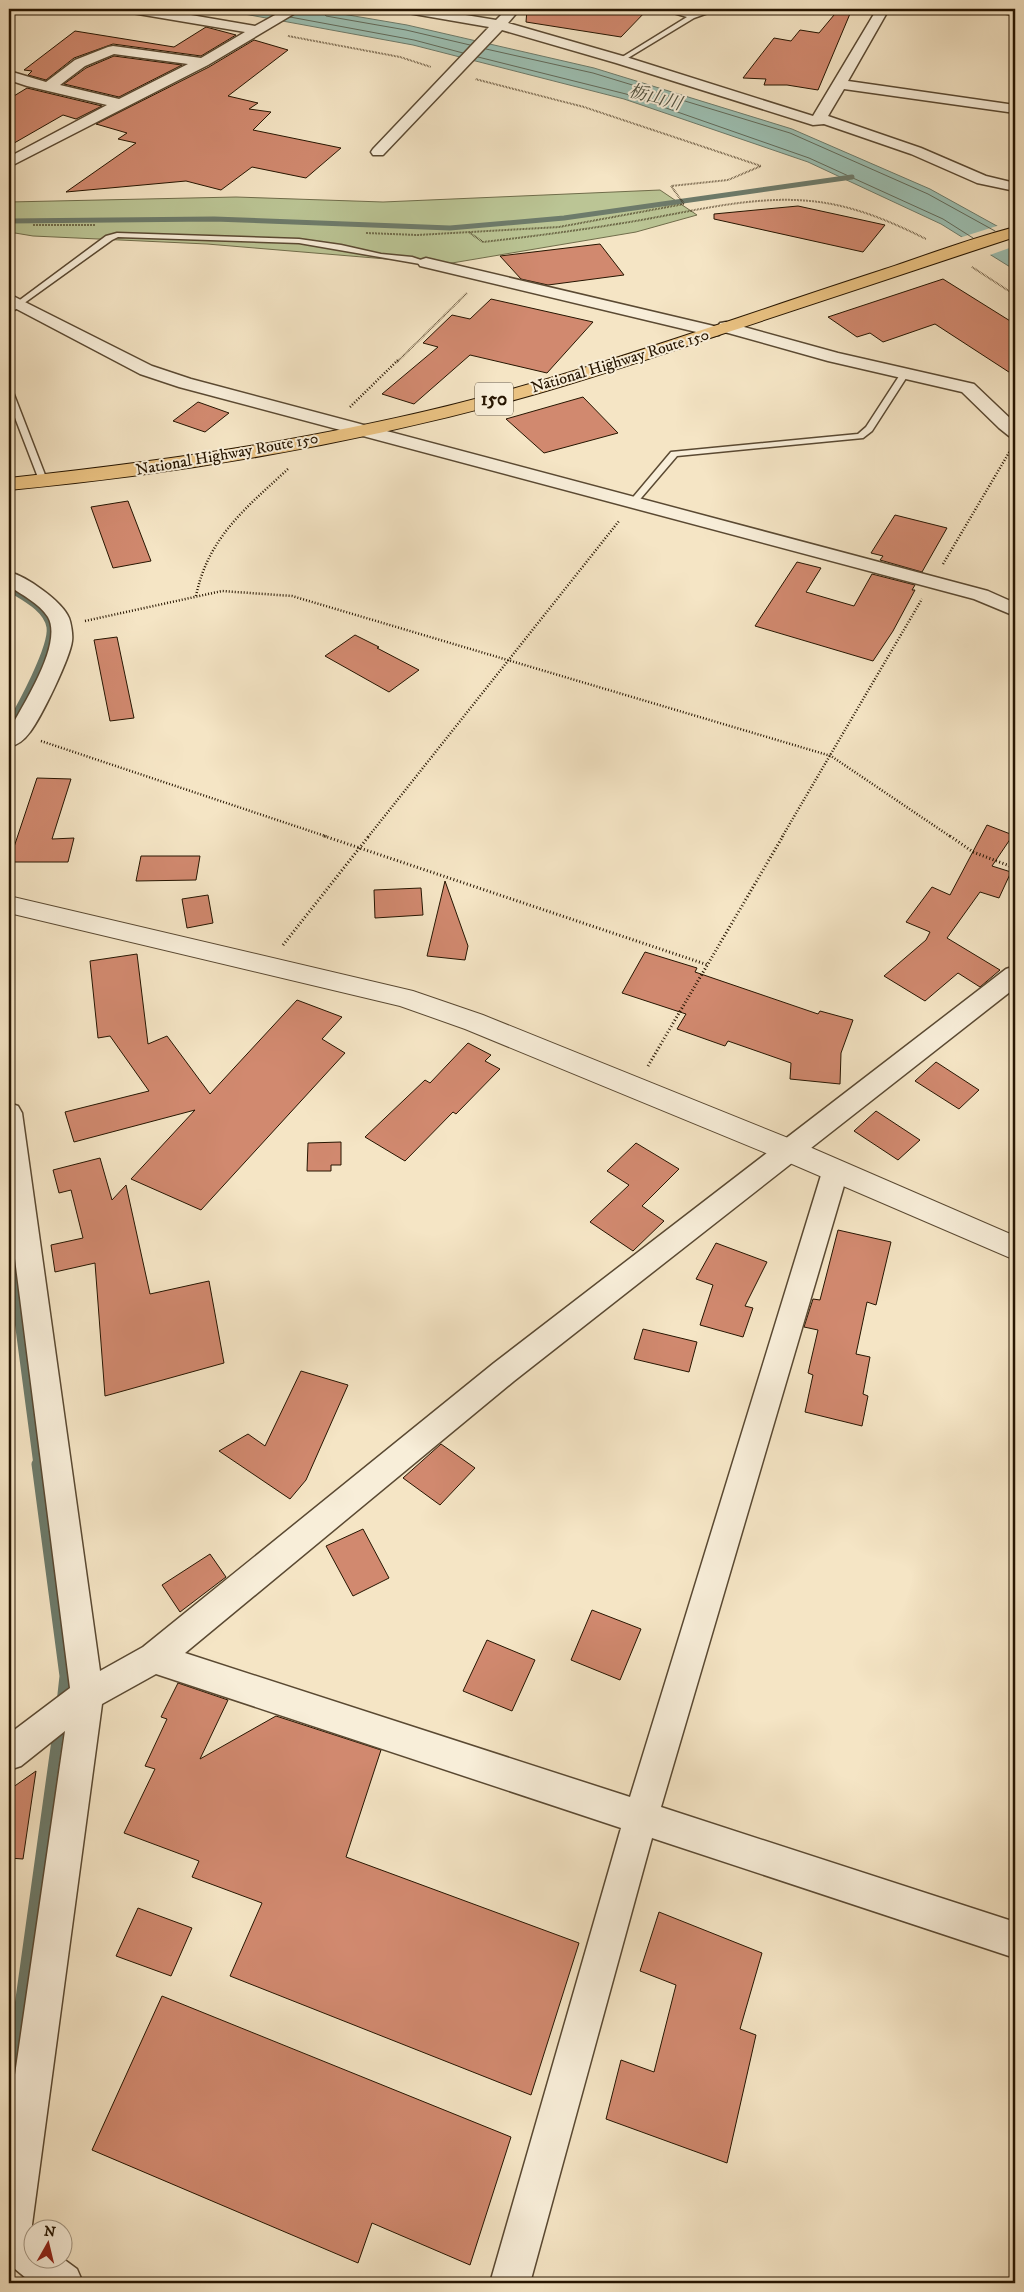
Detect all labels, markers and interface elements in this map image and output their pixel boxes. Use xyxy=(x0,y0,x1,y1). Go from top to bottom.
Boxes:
water label: 栃山川 xyxy=(626,80,686,116)
street label: National Highway Route 150 xyxy=(529,324,711,398)
road number: 150 xyxy=(475,382,513,416)
street label: National Highway Route 150 xyxy=(134,428,320,480)
north arrow xyxy=(22,2220,72,2270)
text: N xyxy=(43,2222,57,2242)

